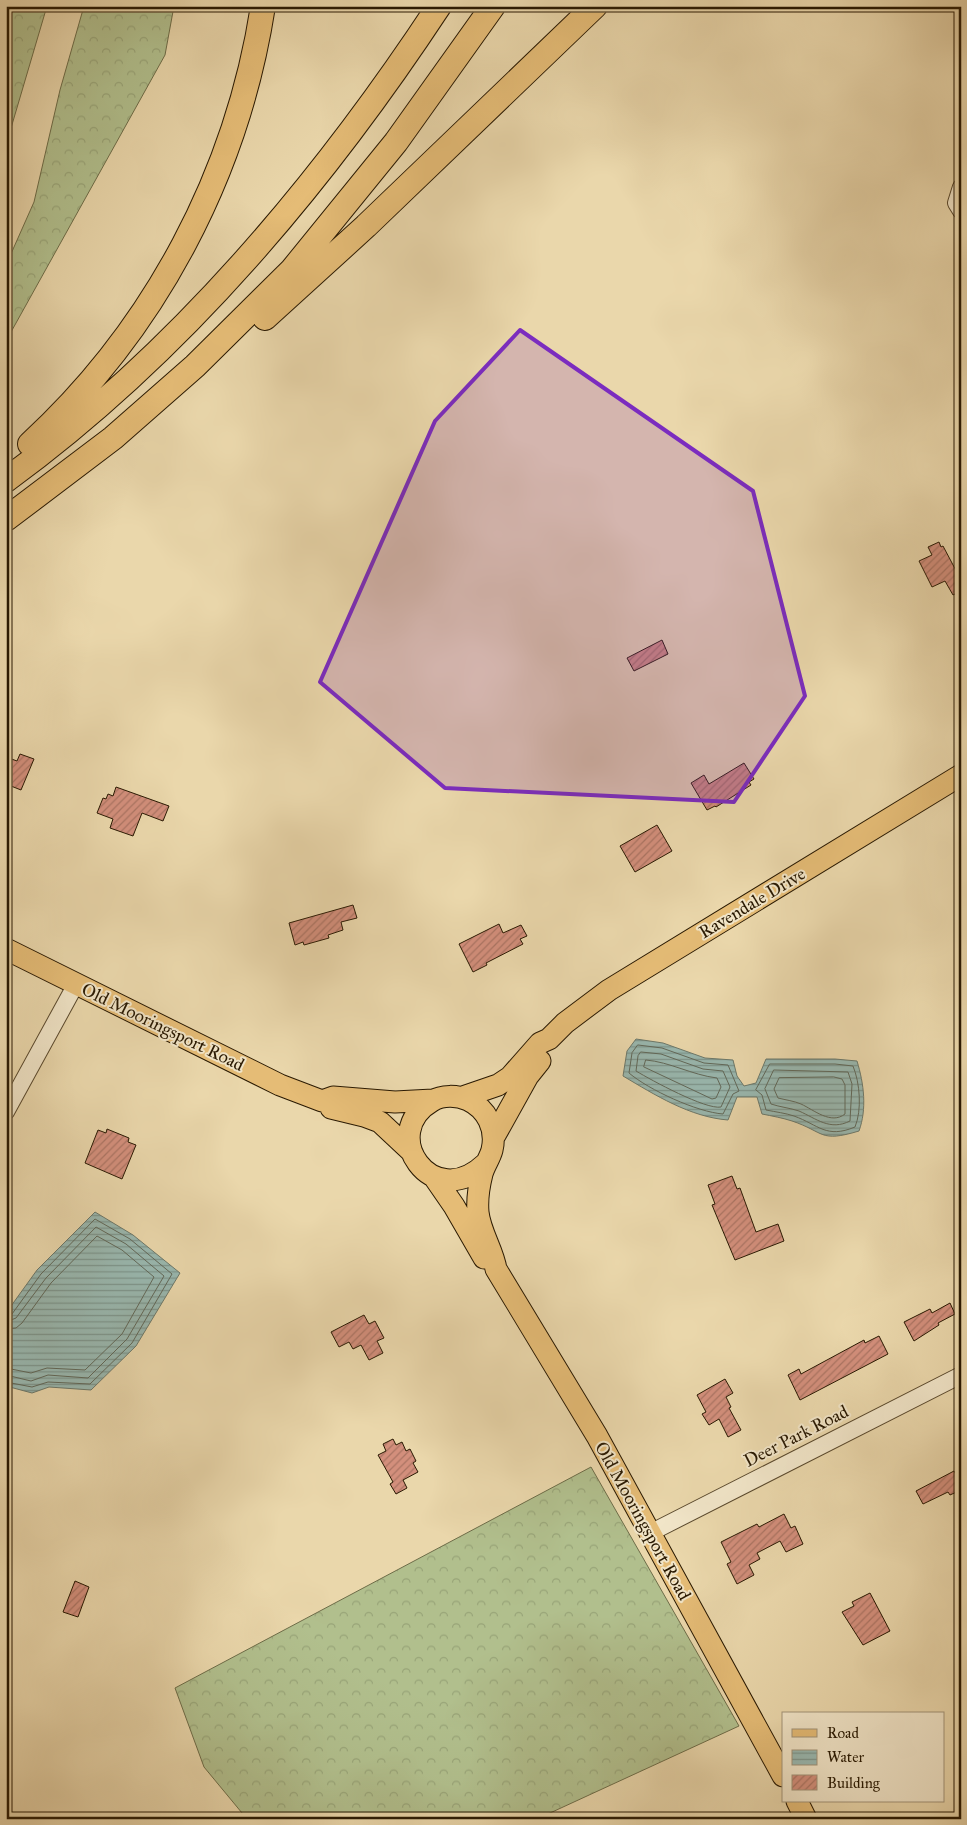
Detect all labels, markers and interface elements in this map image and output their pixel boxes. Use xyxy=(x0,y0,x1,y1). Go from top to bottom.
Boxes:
street label: Ravendale Drive xyxy=(695,863,809,943)
street label: Old Mooringsport Road xyxy=(78,978,248,1077)
street label: Deer Park Road xyxy=(740,1400,852,1472)
street label: Old Mooringsport Road xyxy=(589,1438,696,1605)
legend xyxy=(782,1712,944,1802)
text: Road xyxy=(827,1724,859,1742)
text: Water xyxy=(827,1748,864,1766)
text: Building xyxy=(827,1774,881,1792)

